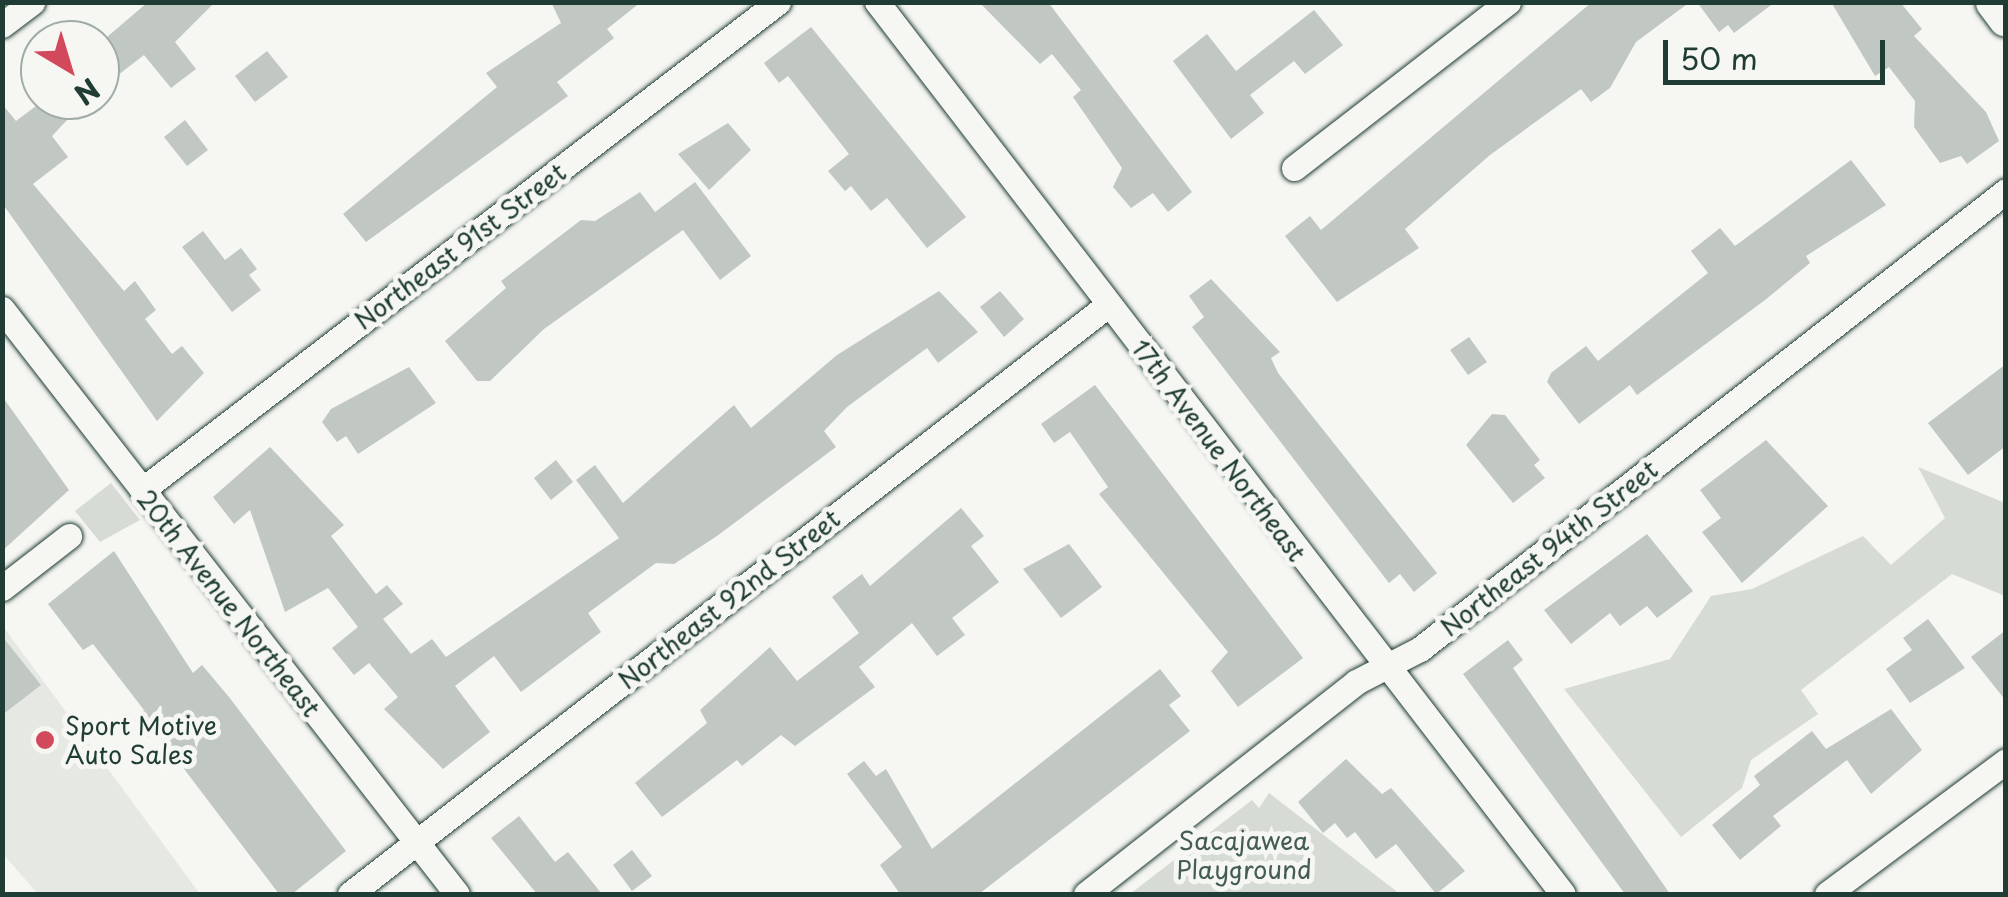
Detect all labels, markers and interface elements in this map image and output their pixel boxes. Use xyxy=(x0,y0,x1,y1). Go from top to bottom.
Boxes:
north arrow xyxy=(20,20,120,120)
scale bar xyxy=(1668,20,1890,82)
text: 50 m xyxy=(1680,35,1758,80)
text: N xyxy=(66,69,110,116)
street label: Northeast 91st Street xyxy=(347,156,573,336)
street label: 17th Avenue Northeast xyxy=(1125,333,1313,567)
street label: Northeast 94th Street xyxy=(1434,454,1664,642)
street label: 20th Avenue Northeast xyxy=(131,483,327,723)
street label: Northeast 92nd Street xyxy=(612,503,846,695)
place label: Sport Motive Auto Sales xyxy=(65,711,217,770)
marker: Sport Motive Auto Sales xyxy=(34,729,56,751)
park label: Sacajawea Playground xyxy=(1176,826,1312,885)

